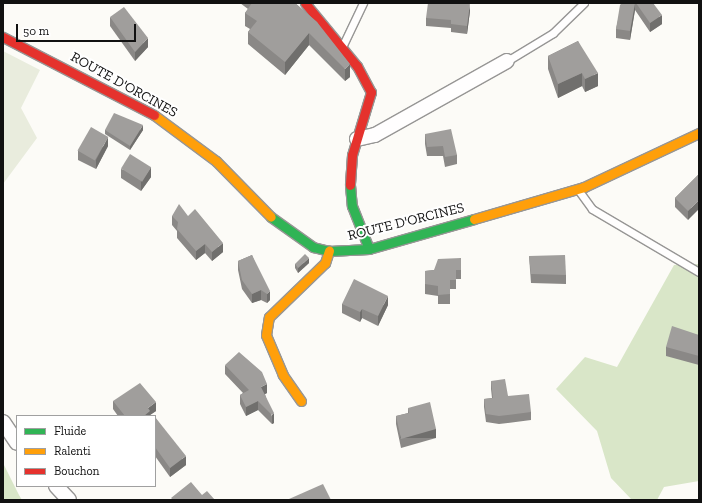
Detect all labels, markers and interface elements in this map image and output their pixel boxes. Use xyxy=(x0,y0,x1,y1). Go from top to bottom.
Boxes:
scale bar xyxy=(18,16,138,42)
text: 50 m xyxy=(23,24,49,38)
street label: ROUTE D'ORCINES xyxy=(68,49,180,121)
street label: ROUTE D'ORCINES xyxy=(346,199,466,245)
legend xyxy=(16,415,156,487)
text: Fluide xyxy=(54,424,86,438)
text: Ralenti xyxy=(54,444,91,458)
text: Bouchon xyxy=(54,464,99,478)

